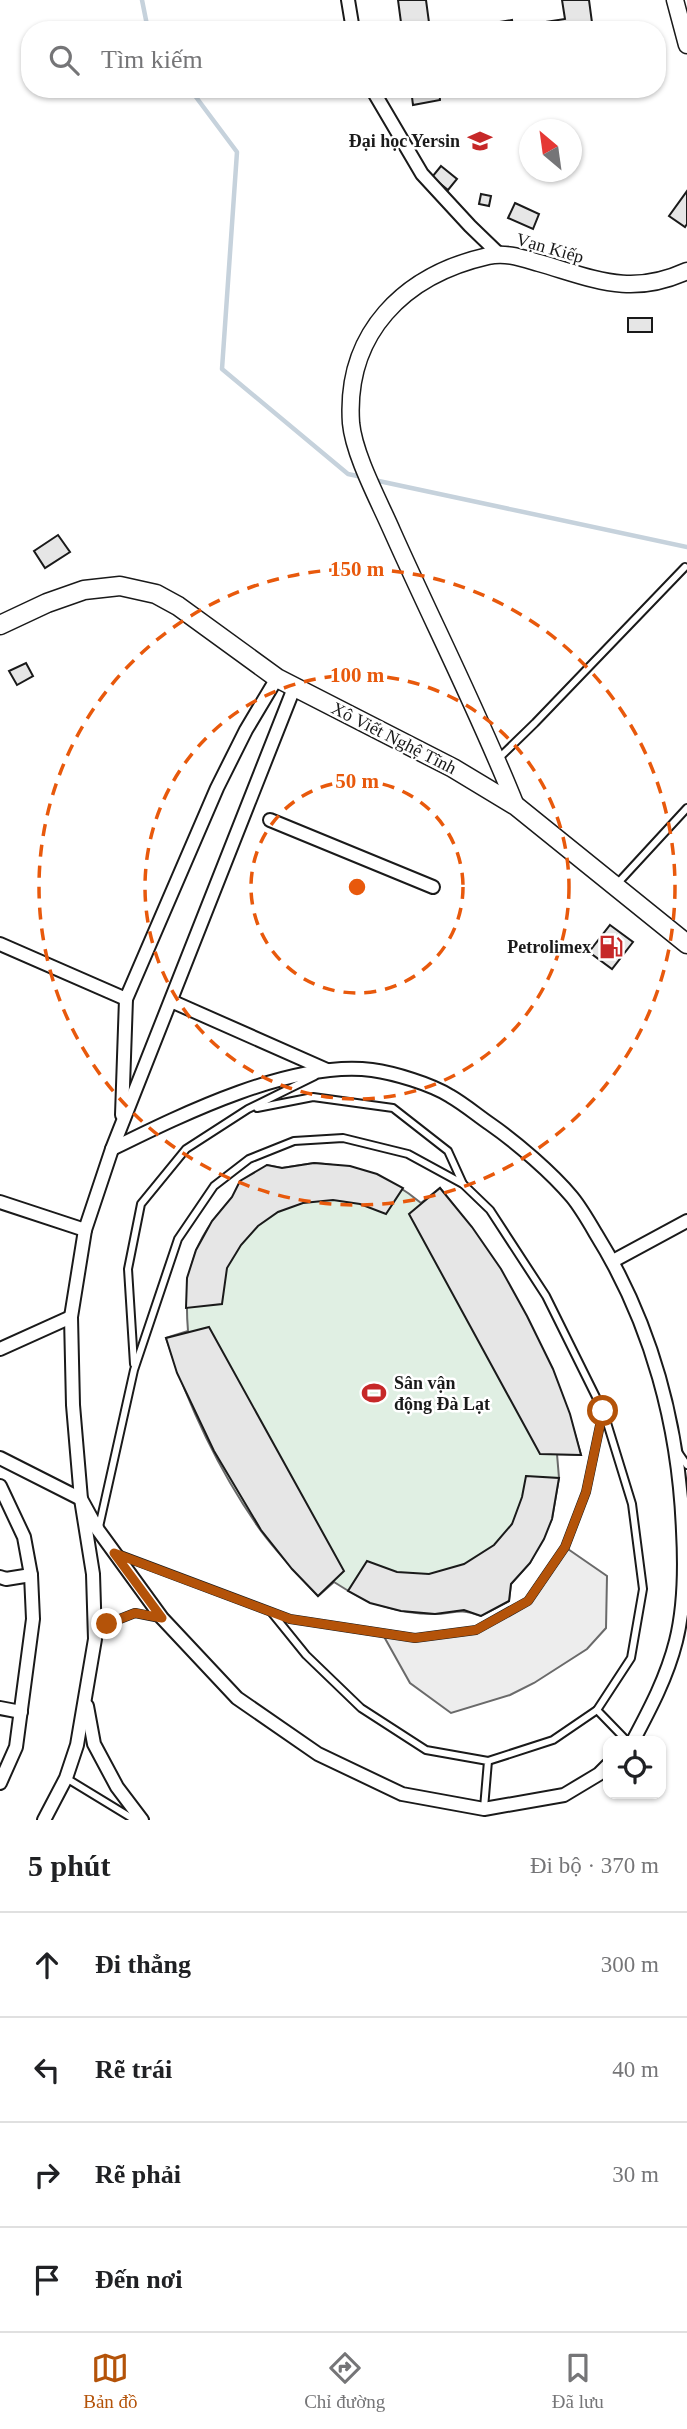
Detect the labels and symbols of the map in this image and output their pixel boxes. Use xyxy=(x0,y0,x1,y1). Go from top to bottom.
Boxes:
north arrow xyxy=(519,119,582,182)
school or university icon: Đại học Yersin xyxy=(466,127,494,155)
place label: Đại học Yersin xyxy=(349,131,460,151)
street label: Vạn Kiếp xyxy=(514,229,586,267)
text: 150 m xyxy=(330,557,385,581)
text: 100 m xyxy=(330,663,385,687)
street label: Xô Viết Nghệ Tĩnh xyxy=(328,698,460,778)
text: 50 m xyxy=(335,769,379,793)
centre of rings xyxy=(345,875,369,899)
fuel station icon: Petrolimex xyxy=(597,933,625,961)
place label: Petrolimex xyxy=(507,937,591,957)
place label: Sân vận động Đà Lạt xyxy=(394,1373,490,1414)
sports icon: Sân vận động Đà Lạt xyxy=(360,1379,388,1407)
route start xyxy=(587,1395,618,1426)
route end xyxy=(91,1608,122,1639)

